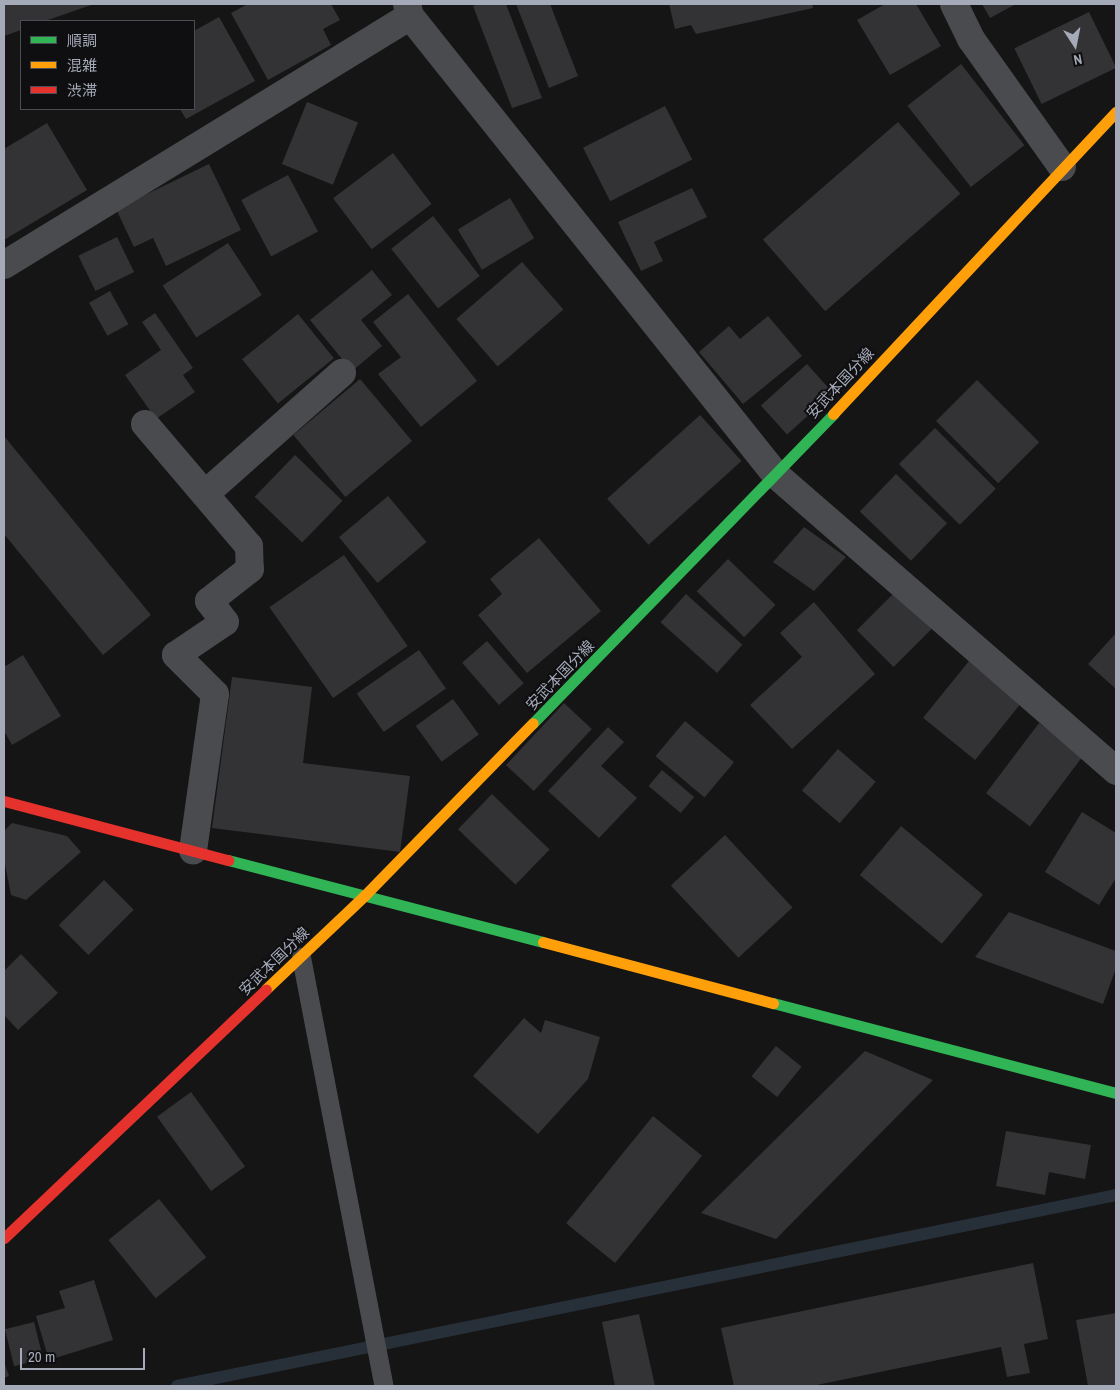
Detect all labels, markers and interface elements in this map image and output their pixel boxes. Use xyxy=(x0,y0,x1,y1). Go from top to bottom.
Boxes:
legend xyxy=(20,20,195,110)
north arrow xyxy=(1050,20,1100,70)
text: 順調 xyxy=(67,30,97,51)
text: N xyxy=(1072,50,1084,69)
text: 混雑 xyxy=(67,55,97,76)
text: 渋滞 xyxy=(67,80,97,101)
street label: 安武本国分線 xyxy=(803,344,877,422)
street label: 安武本国分線 xyxy=(522,636,598,714)
street label: 安武本国分線 xyxy=(235,923,313,999)
scale bar xyxy=(22,1338,148,1370)
text: 20 m xyxy=(28,1346,55,1367)

